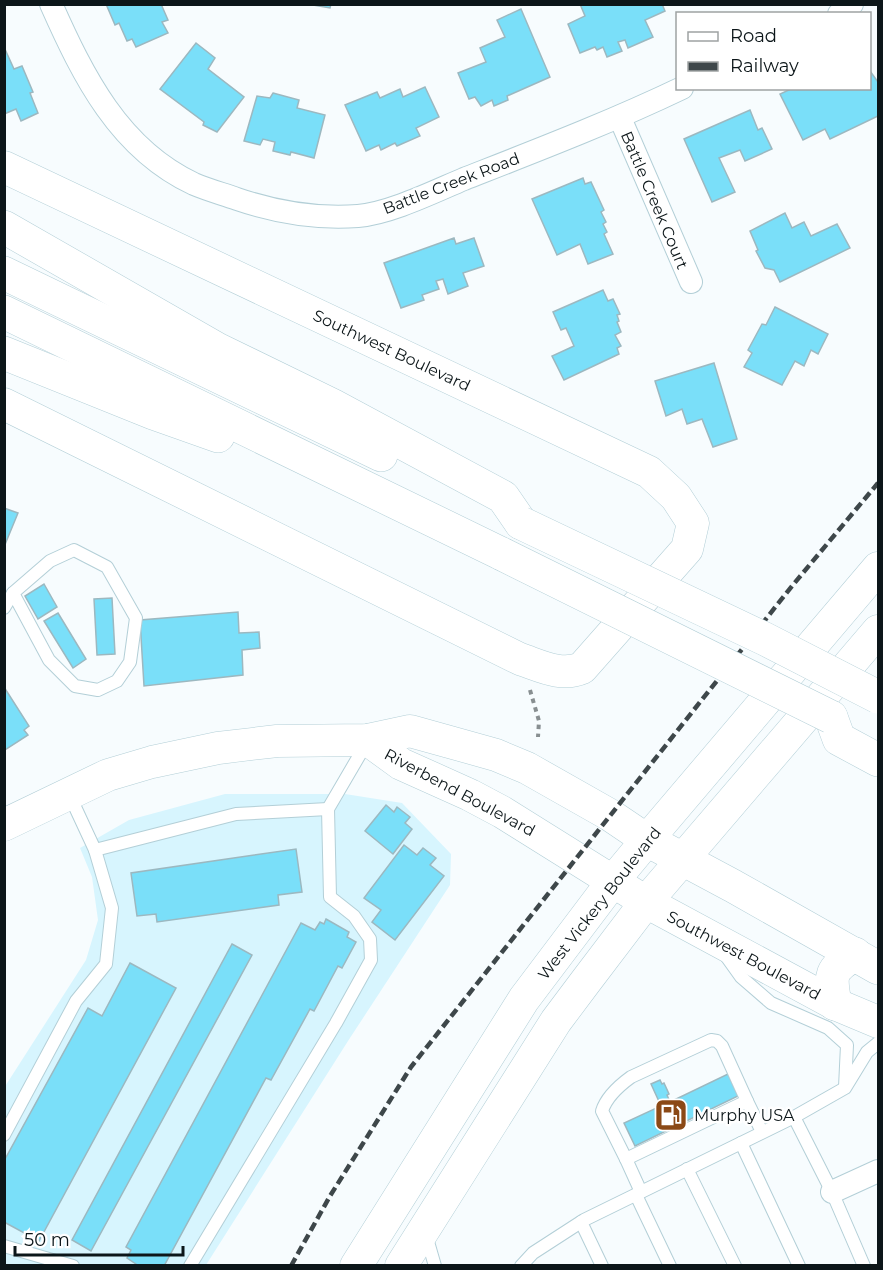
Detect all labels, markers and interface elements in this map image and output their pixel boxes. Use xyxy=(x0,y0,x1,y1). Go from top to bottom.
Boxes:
legend xyxy=(676,12,871,90)
text: Road xyxy=(730,25,777,47)
text: Railway xyxy=(730,55,799,77)
street label: Battle Creek Court xyxy=(617,128,692,272)
street label: Battle Creek Road xyxy=(380,149,522,218)
street label: Southwest Boulevard xyxy=(310,306,473,395)
street label: Riverbend Boulevard xyxy=(381,745,538,840)
street label: West Vickery Boulevard xyxy=(534,823,665,984)
street label: Southwest Boulevard xyxy=(664,907,824,1004)
fuel station icon: Murphy USA xyxy=(653,1097,689,1133)
place label: Murphy USA xyxy=(694,1106,795,1125)
scale bar xyxy=(15,1219,183,1257)
text: 50 m xyxy=(24,1229,70,1251)

